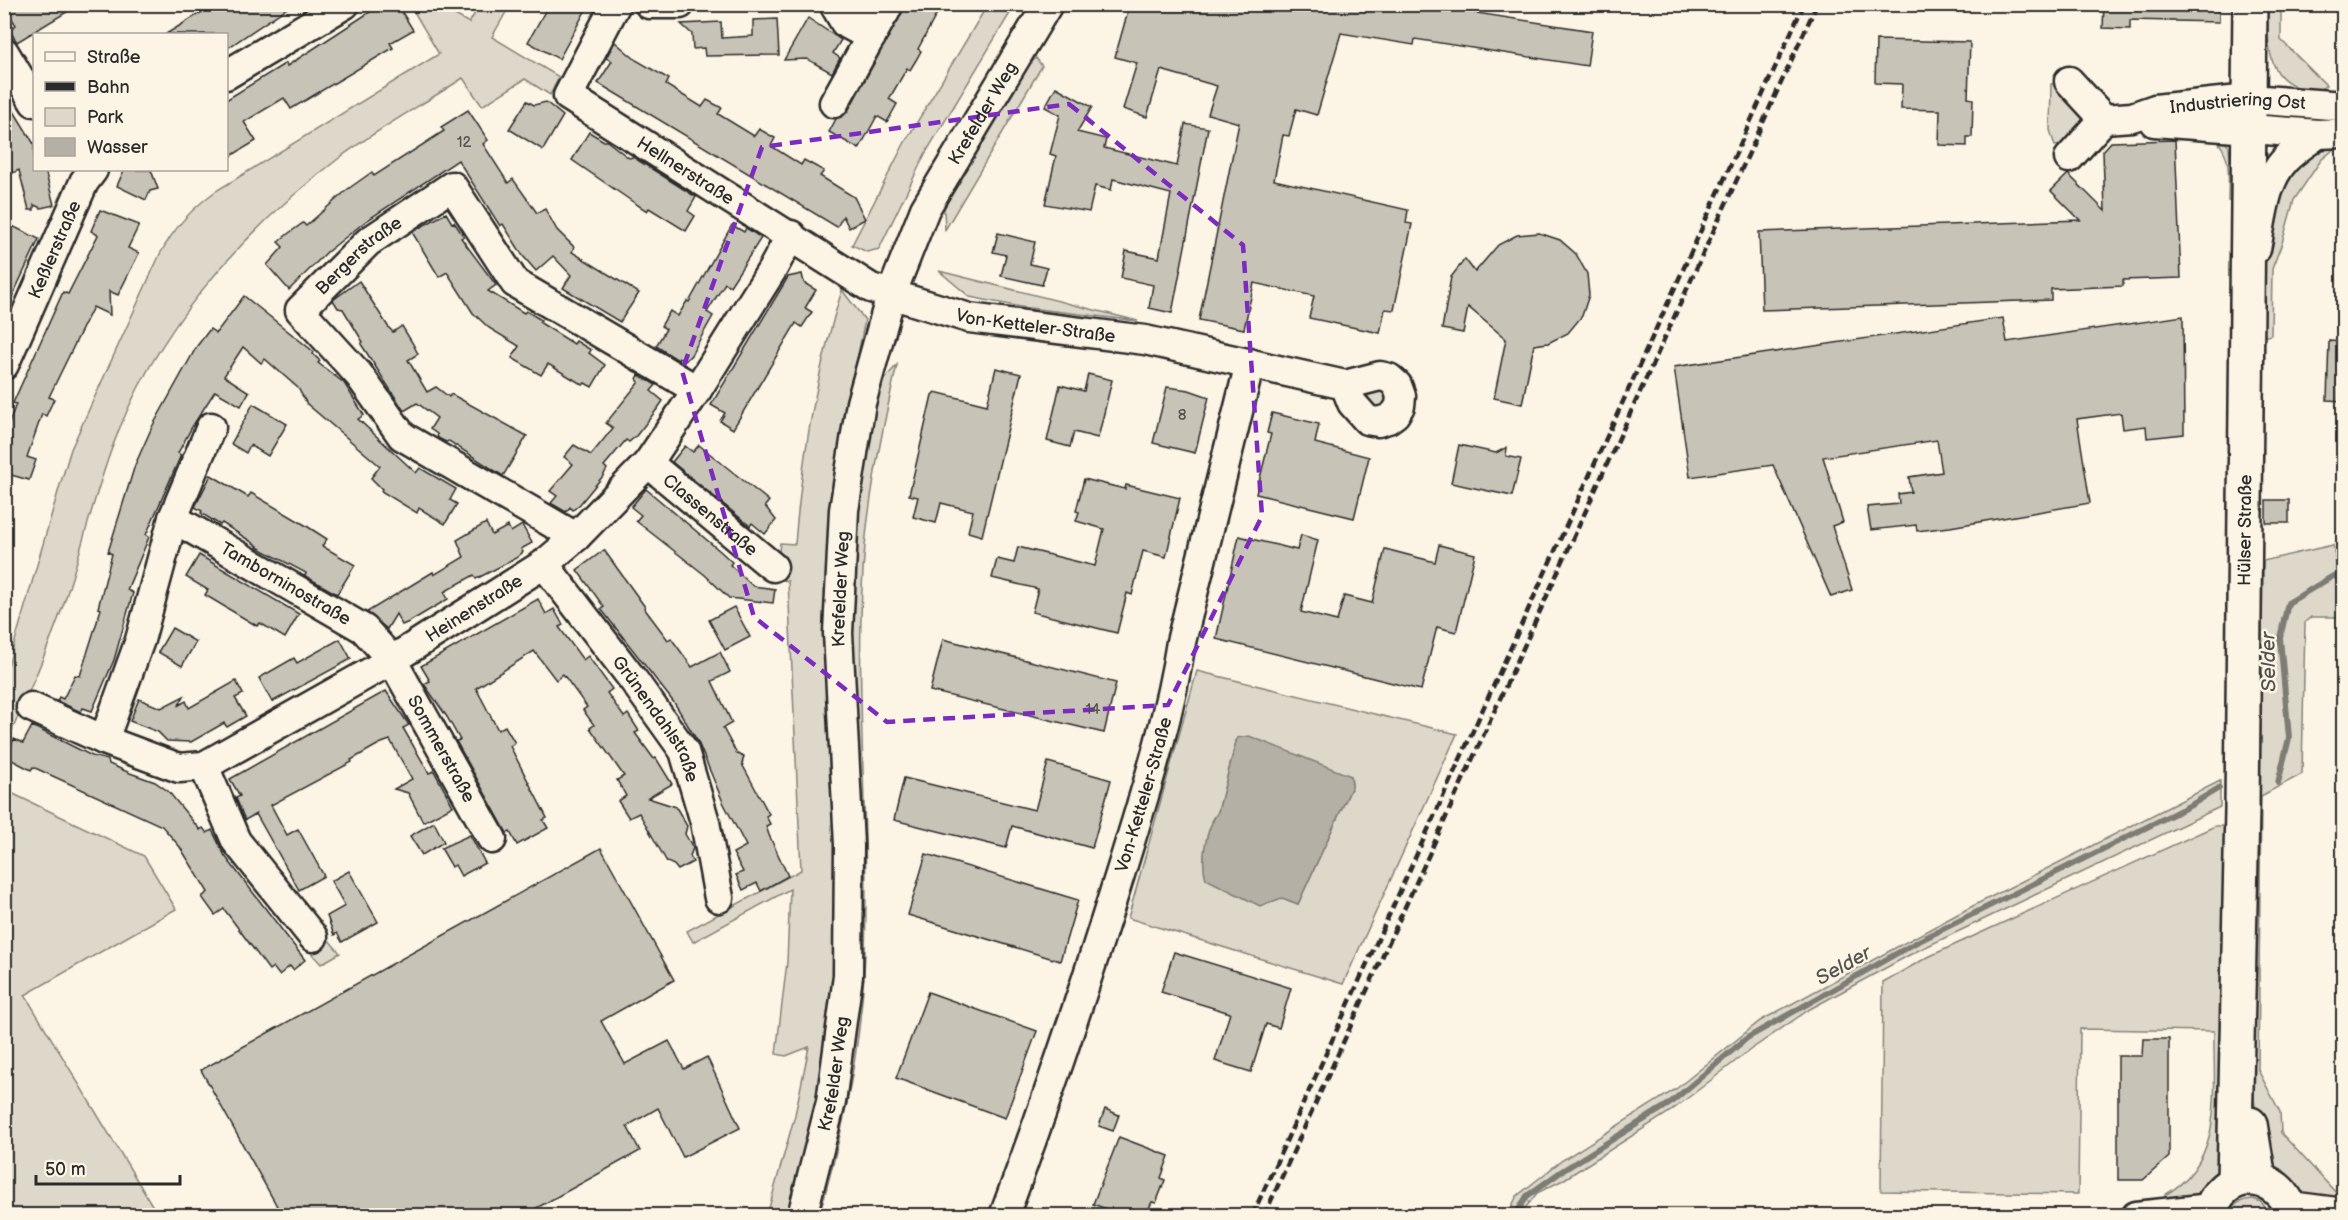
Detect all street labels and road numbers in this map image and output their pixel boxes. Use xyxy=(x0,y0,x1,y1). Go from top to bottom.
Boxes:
street label: Krefelder Weg xyxy=(944,58,1022,168)
street label: Industriering Ost xyxy=(2169,89,2307,118)
street label: Hellnerstraße xyxy=(633,132,738,210)
street label: Keßlerstraße xyxy=(24,197,86,302)
street label: Bergerstraße xyxy=(311,212,406,299)
street label: Von-Ketteler-Straße xyxy=(953,305,1117,347)
street label: Classenstraße xyxy=(658,470,762,561)
street label: Hülser Straße xyxy=(2234,474,2256,586)
street label: Krefelder Weg xyxy=(828,531,854,648)
street label: Tamborninostraße xyxy=(216,538,355,630)
street label: Heinenstraße xyxy=(422,570,527,647)
street label: Grünendahlstraße xyxy=(607,652,703,785)
street label: Sommerstraße xyxy=(403,692,480,807)
street label: Von-Ketteler-Straße xyxy=(1111,715,1176,875)
street label: Krefelder Weg xyxy=(814,1015,853,1133)

